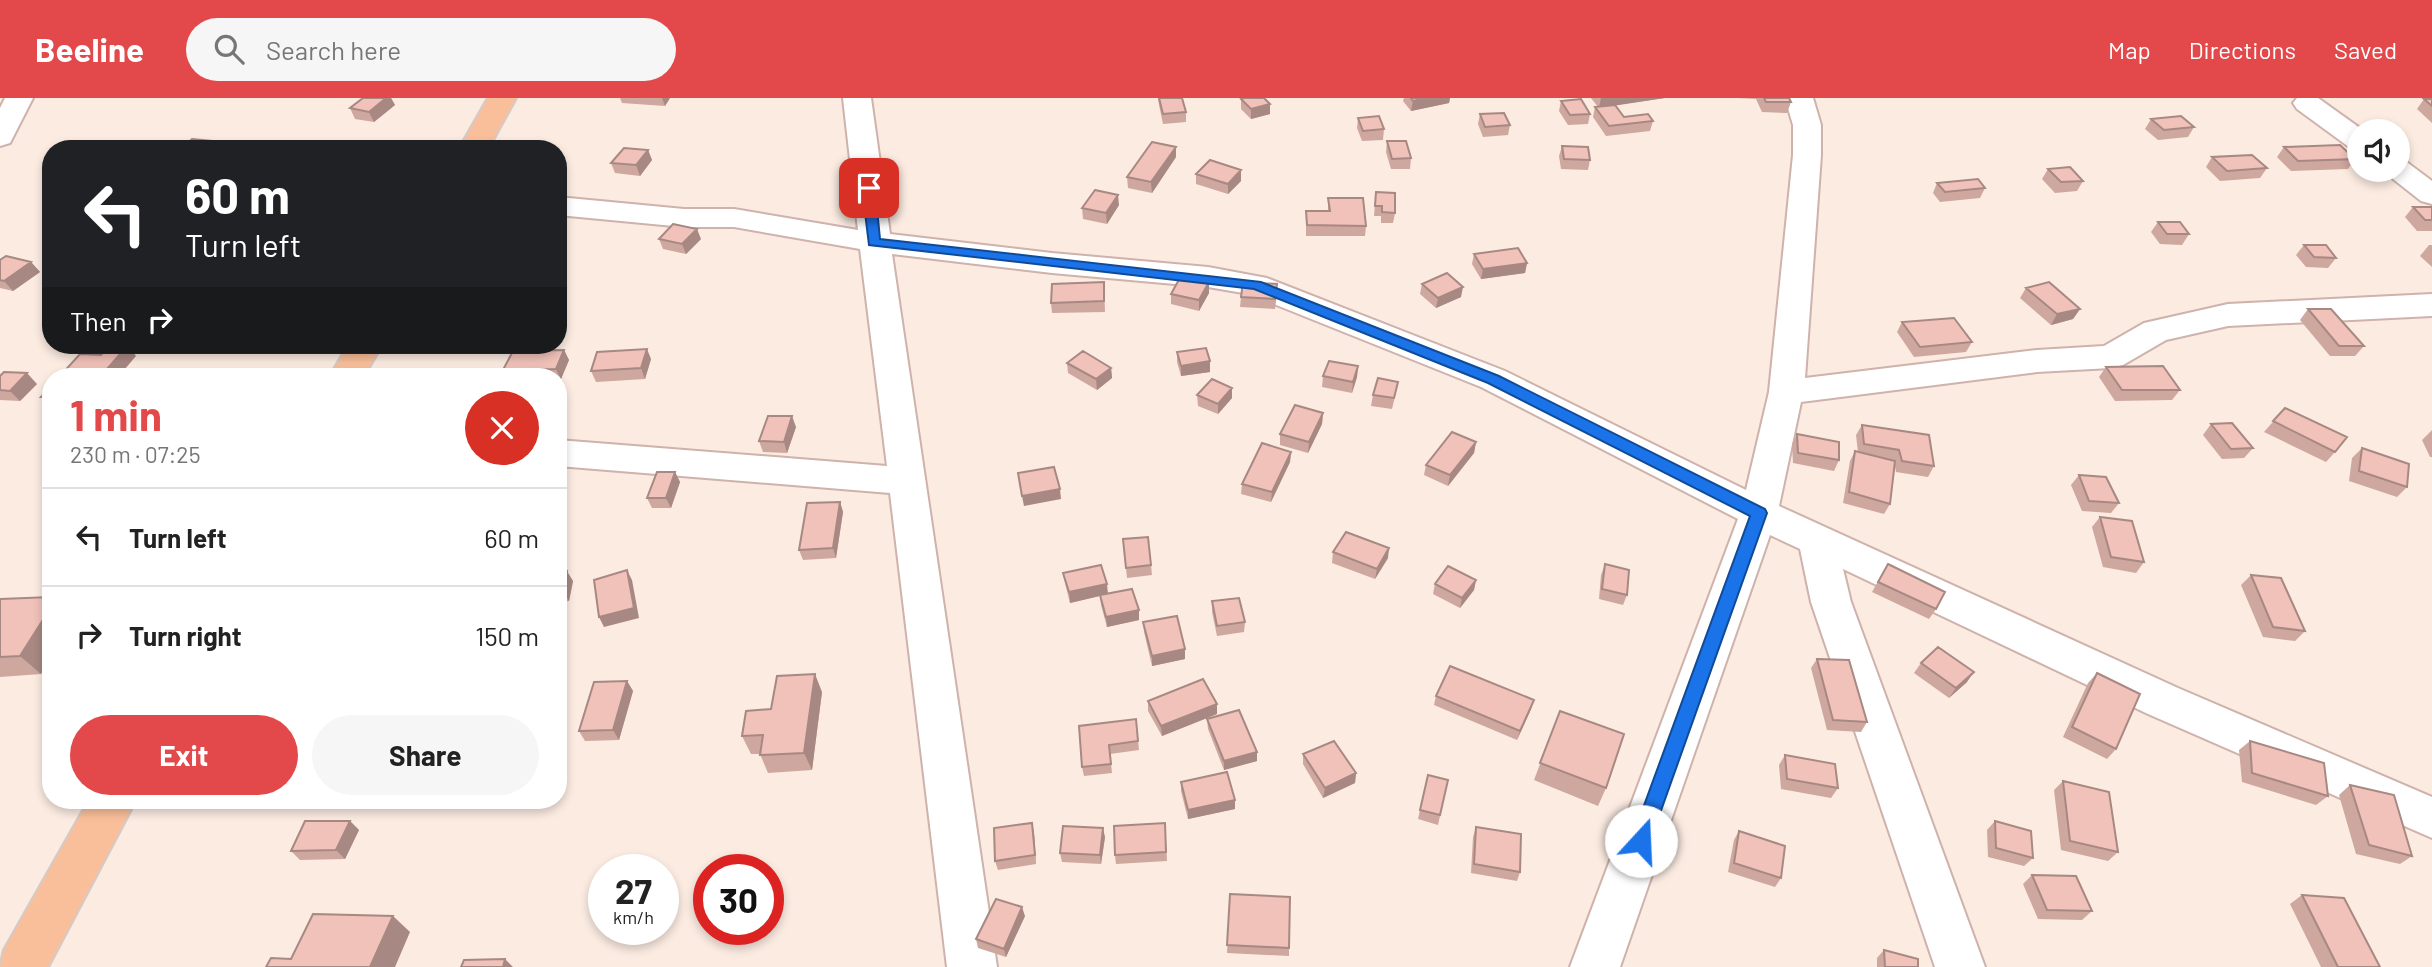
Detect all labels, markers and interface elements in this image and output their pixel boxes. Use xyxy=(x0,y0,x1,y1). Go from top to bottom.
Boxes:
search box xyxy=(186,18,676,81)
text: Beeline xyxy=(35,29,144,69)
icon: search xyxy=(210,30,248,68)
text: Search here xyxy=(266,34,401,65)
text: Map xyxy=(2108,35,2151,64)
text: Directions xyxy=(2189,35,2296,64)
text: Saved xyxy=(2334,35,2397,64)
map controls xyxy=(2347,119,2410,182)
button: sound xyxy=(2347,119,2410,182)
pin xyxy=(839,158,899,218)
text: 60 m xyxy=(185,165,290,224)
icon: left xyxy=(70,168,161,259)
icon: arrive xyxy=(850,169,888,207)
text: Turn left xyxy=(185,225,302,263)
icon: right xyxy=(141,301,179,339)
text: Then xyxy=(70,305,127,336)
text: 1 min xyxy=(70,389,162,439)
button: close xyxy=(465,391,539,465)
text: 230 m · 07:25 xyxy=(70,440,201,468)
icon: left xyxy=(70,518,108,556)
text: Turn left xyxy=(129,522,227,553)
text: 60 m xyxy=(484,522,539,553)
icon: right xyxy=(70,616,108,654)
text: Turn right xyxy=(129,620,242,651)
text: 150 m xyxy=(475,620,539,651)
button: Exit xyxy=(70,715,298,795)
button: Share xyxy=(312,715,539,795)
position arrow xyxy=(1604,804,1678,878)
speed limit sign: 30 xyxy=(693,854,784,945)
text: 27 xyxy=(615,869,652,911)
text: km/h xyxy=(613,906,654,928)

